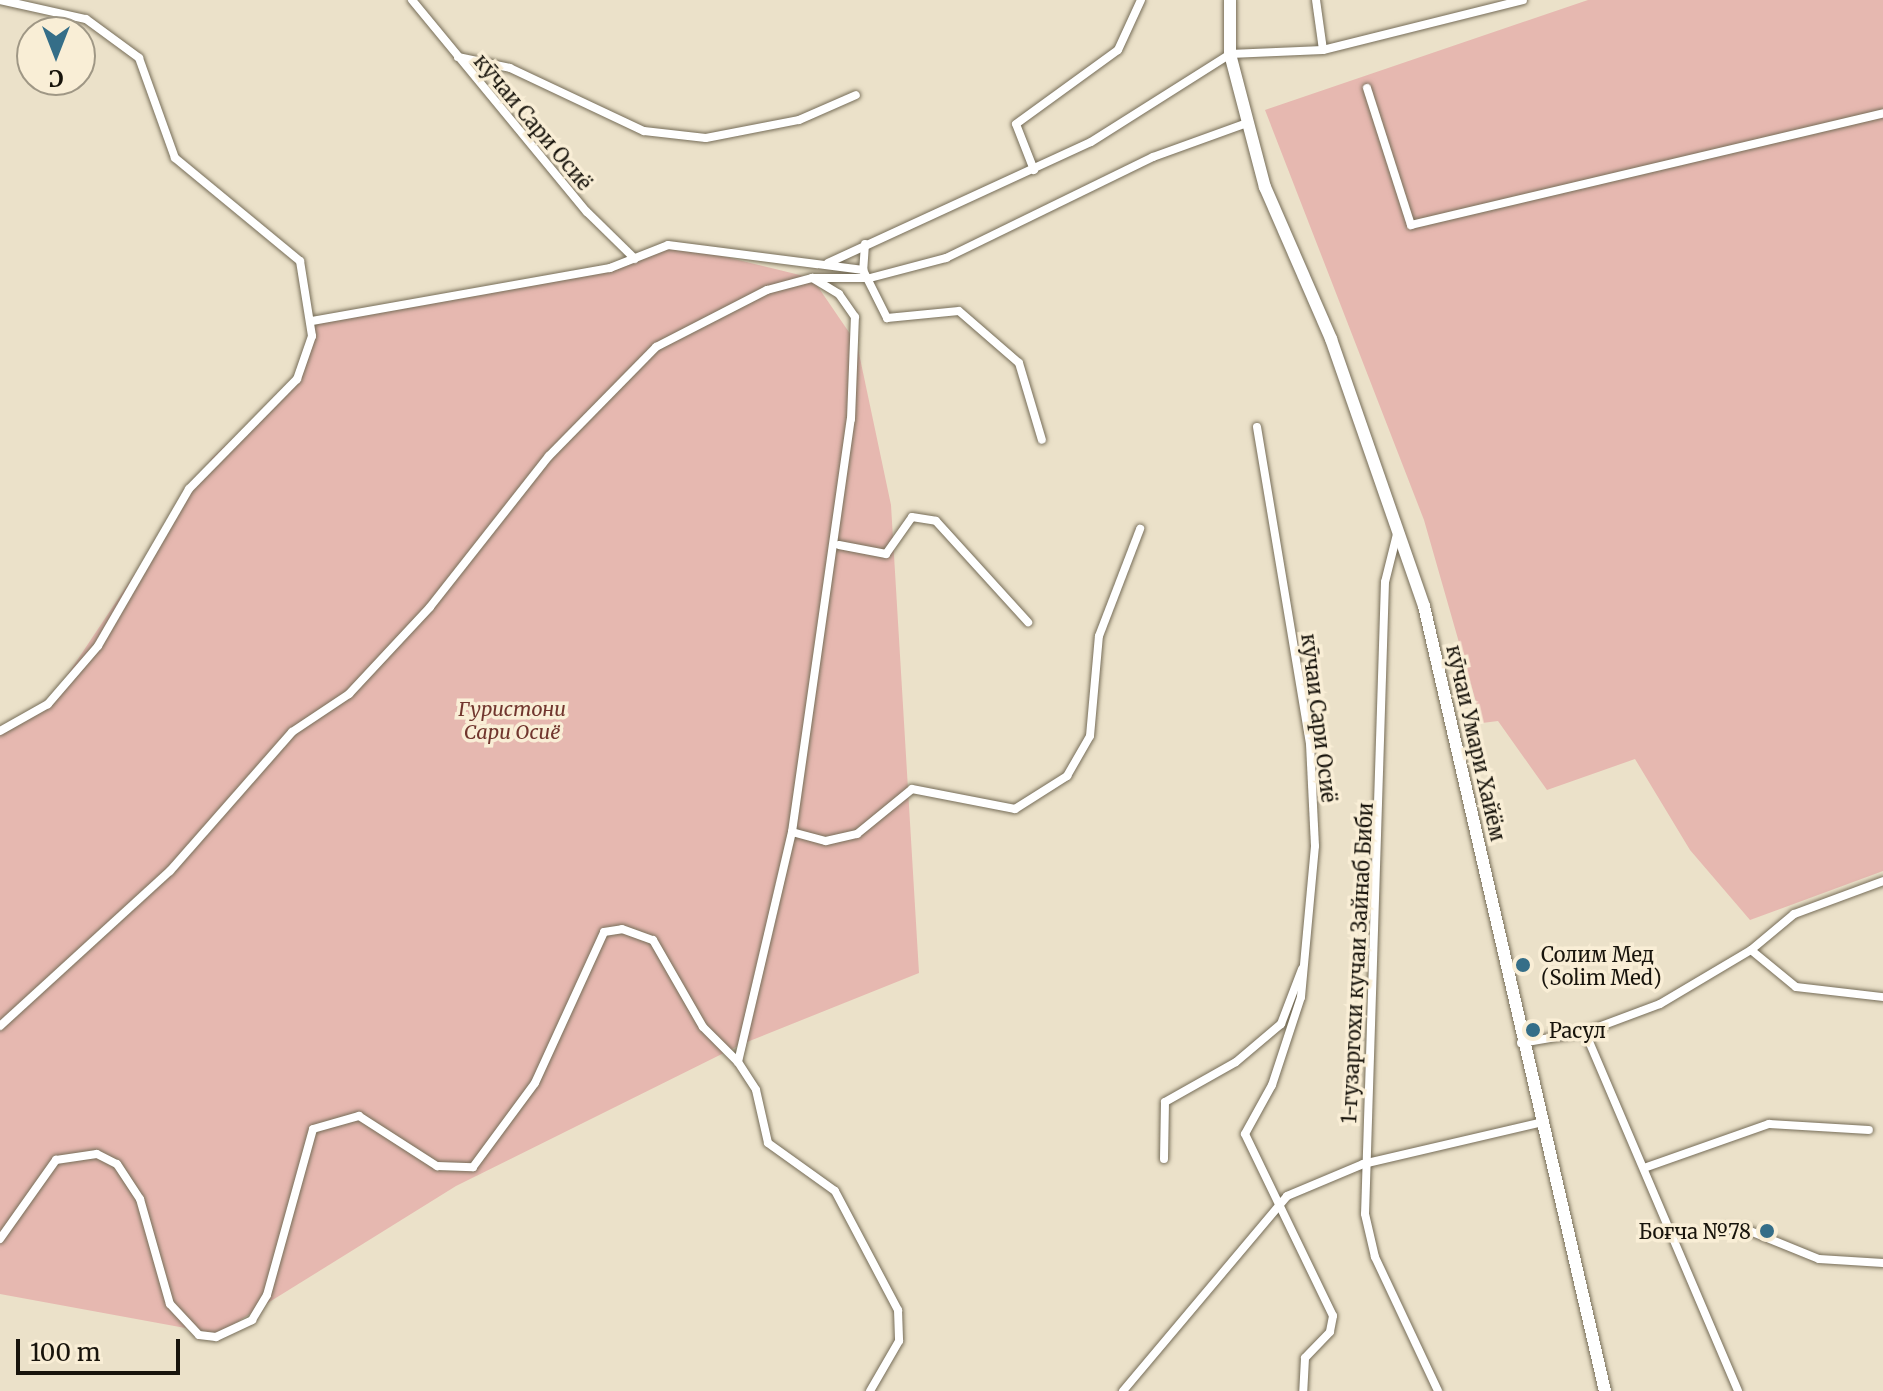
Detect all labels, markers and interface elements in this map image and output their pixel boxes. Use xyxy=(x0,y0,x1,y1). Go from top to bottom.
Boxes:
north arrow xyxy=(16,16,96,96)
street label: кӯчаи Сари Осиё xyxy=(469,49,597,195)
text: С xyxy=(49,64,63,92)
street label: кӯчаи Сари Осиё xyxy=(1297,632,1341,804)
street label: кӯчаи Умари Хайём xyxy=(1442,643,1510,843)
park label: Гуристони Сари Осиё xyxy=(458,697,566,744)
street label: 1-гузаргохи кучаи Зайнаб Биби xyxy=(1337,802,1377,1124)
place label: Солим Мед (Solim Med) xyxy=(1541,942,1659,989)
marker: Солим Мед (Solim Med) xyxy=(1512,954,1534,976)
place label: Расул xyxy=(1549,1018,1606,1042)
marker: Расул xyxy=(1524,1021,1542,1039)
place label: Боғча №78 xyxy=(1638,1219,1751,1243)
marker: Боғча №78 xyxy=(1758,1222,1776,1240)
scale bar xyxy=(20,1323,184,1373)
text: 100 m xyxy=(30,1337,100,1368)

